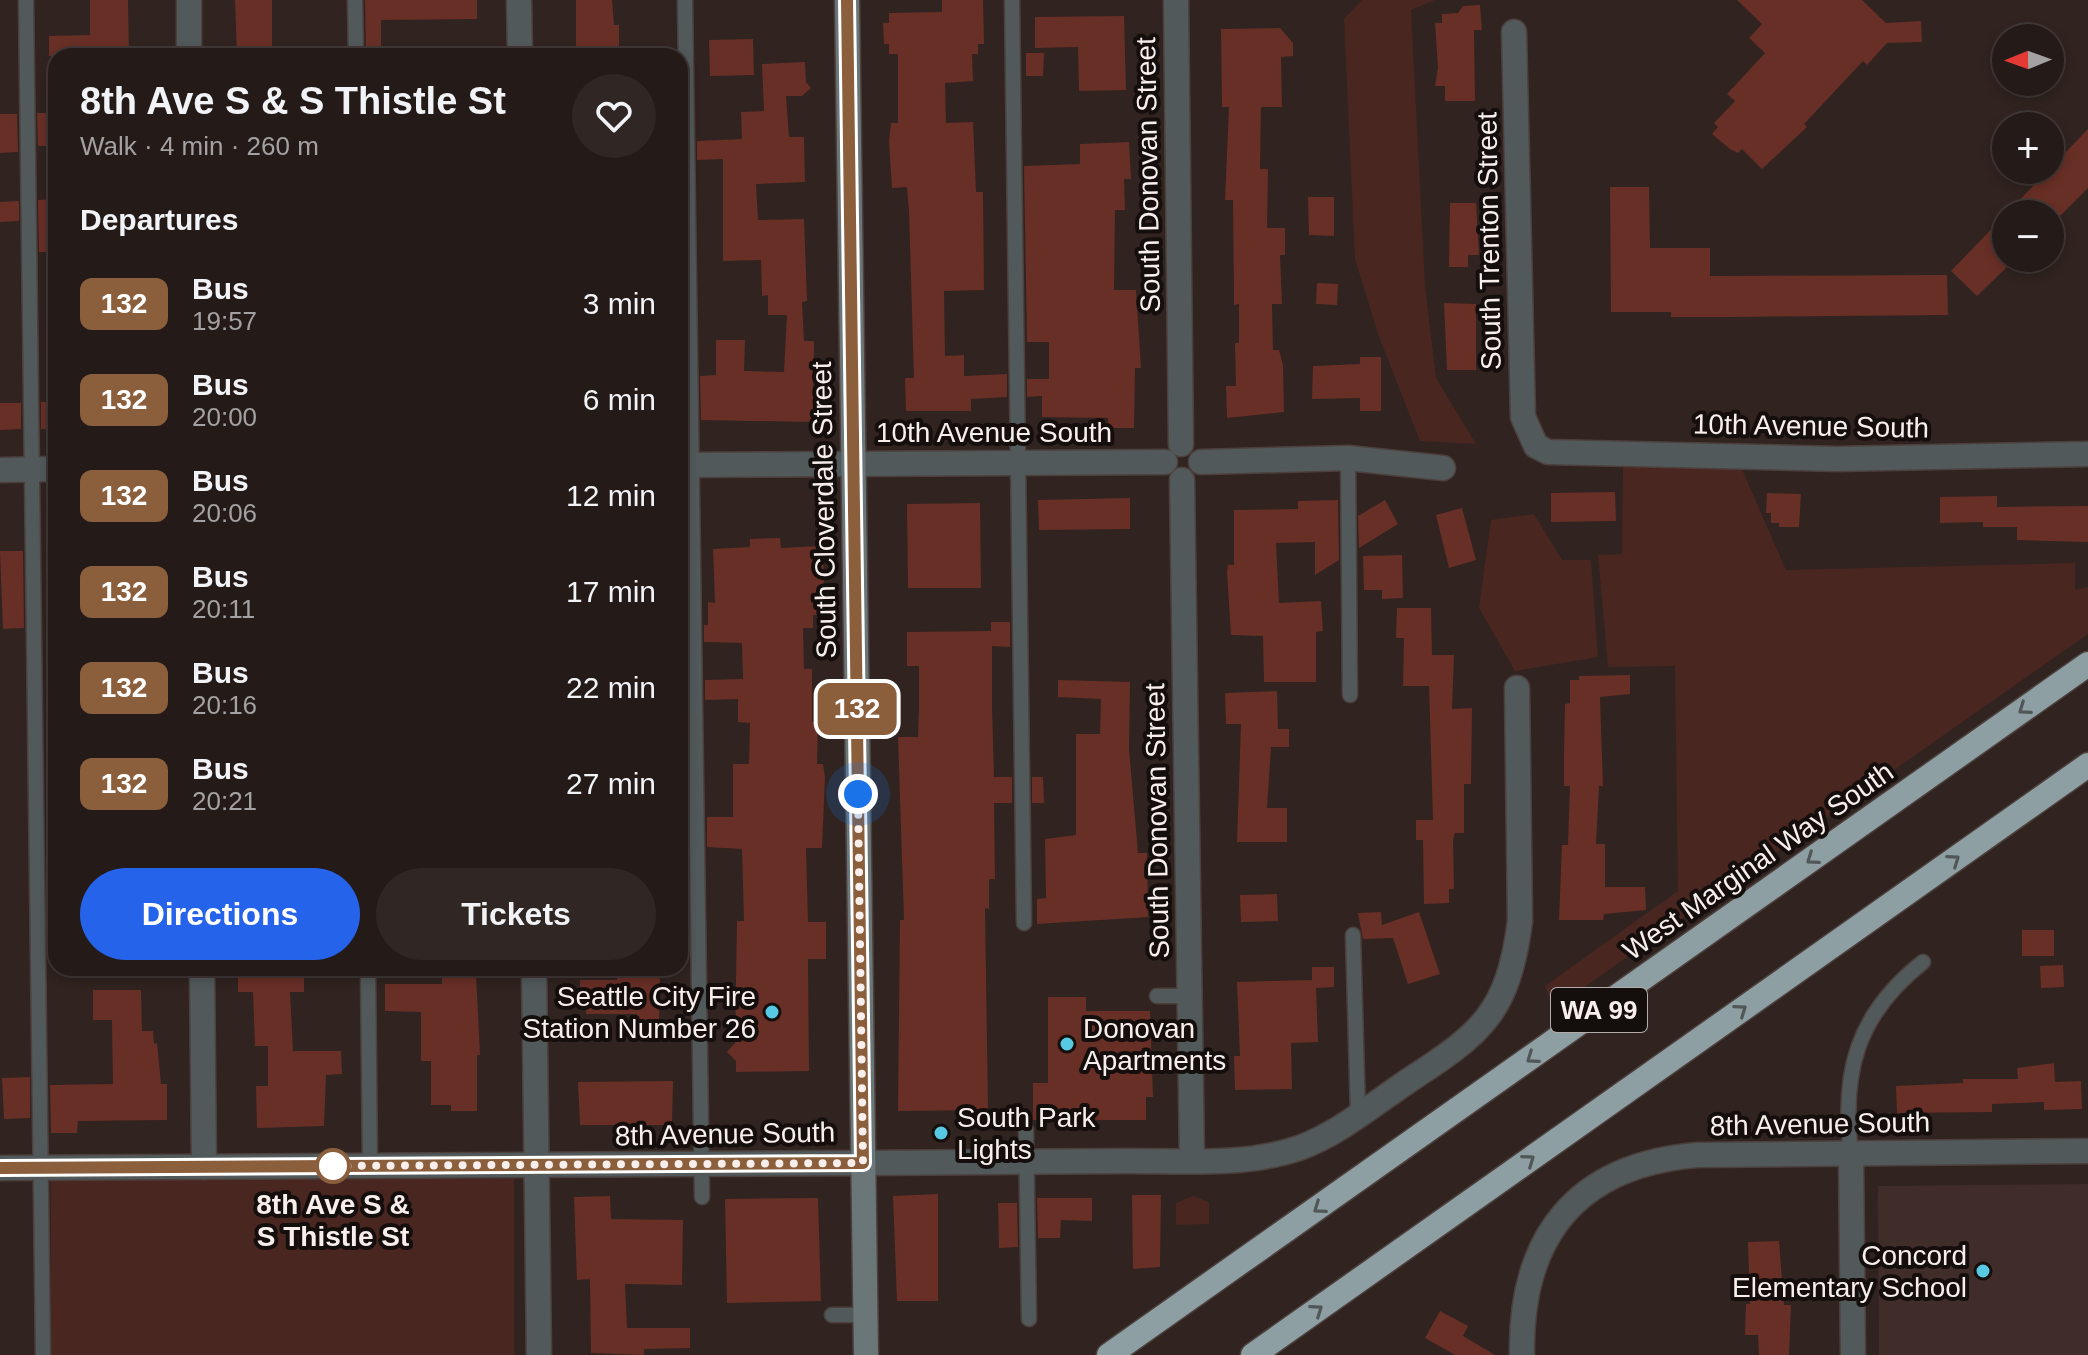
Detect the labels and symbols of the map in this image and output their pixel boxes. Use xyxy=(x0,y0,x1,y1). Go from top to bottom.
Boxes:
north arrow xyxy=(1992,24,2064,96)
street label: South Donovan Street xyxy=(1130,37,1166,313)
street label: South Trenton Street xyxy=(1471,111,1507,370)
street label: South Cloverdale Street xyxy=(806,361,842,659)
street label: 10th Avenue South xyxy=(1693,408,1929,444)
street label: 10th Avenue South xyxy=(876,417,1112,448)
line badge: 132 xyxy=(811,683,903,735)
street label: South Donovan Street xyxy=(1139,683,1175,959)
one-way arrow xyxy=(2019,699,2033,714)
street label: West Marginal Way South xyxy=(1617,756,1899,966)
your location xyxy=(838,774,878,814)
one-way arrow xyxy=(1807,849,1821,864)
one-way arrow xyxy=(1945,855,1959,869)
place label: Seattle City Fire Station Number 26 xyxy=(523,981,756,1044)
road number: WA 99 xyxy=(1551,988,1647,1032)
marker: Seattle City Fire Station Number 26 xyxy=(763,1003,781,1021)
one-way arrow xyxy=(1733,1005,1747,1020)
place label: Donovan Apartments xyxy=(1083,1013,1226,1076)
marker: Donovan Apartments xyxy=(1058,1035,1076,1053)
one-way arrow xyxy=(1526,1048,1540,1063)
place label: South Park Lights xyxy=(957,1102,1097,1165)
street label: 8th Avenue South xyxy=(1709,1107,1931,1141)
street label: 8th Avenue South xyxy=(614,1117,836,1151)
marker: South Park Lights xyxy=(932,1124,950,1142)
marker: 8th Ave S & S Thistle St xyxy=(316,1149,350,1183)
one-way arrow xyxy=(1521,1155,1535,1170)
place label: 8th Ave S & S Thistle St xyxy=(256,1189,410,1252)
one-way arrow xyxy=(1314,1198,1328,1213)
place label: Concord Elementary School xyxy=(1732,1240,1967,1303)
marker: Concord Elementary School xyxy=(1974,1262,1992,1280)
one-way arrow xyxy=(1308,1305,1322,1320)

